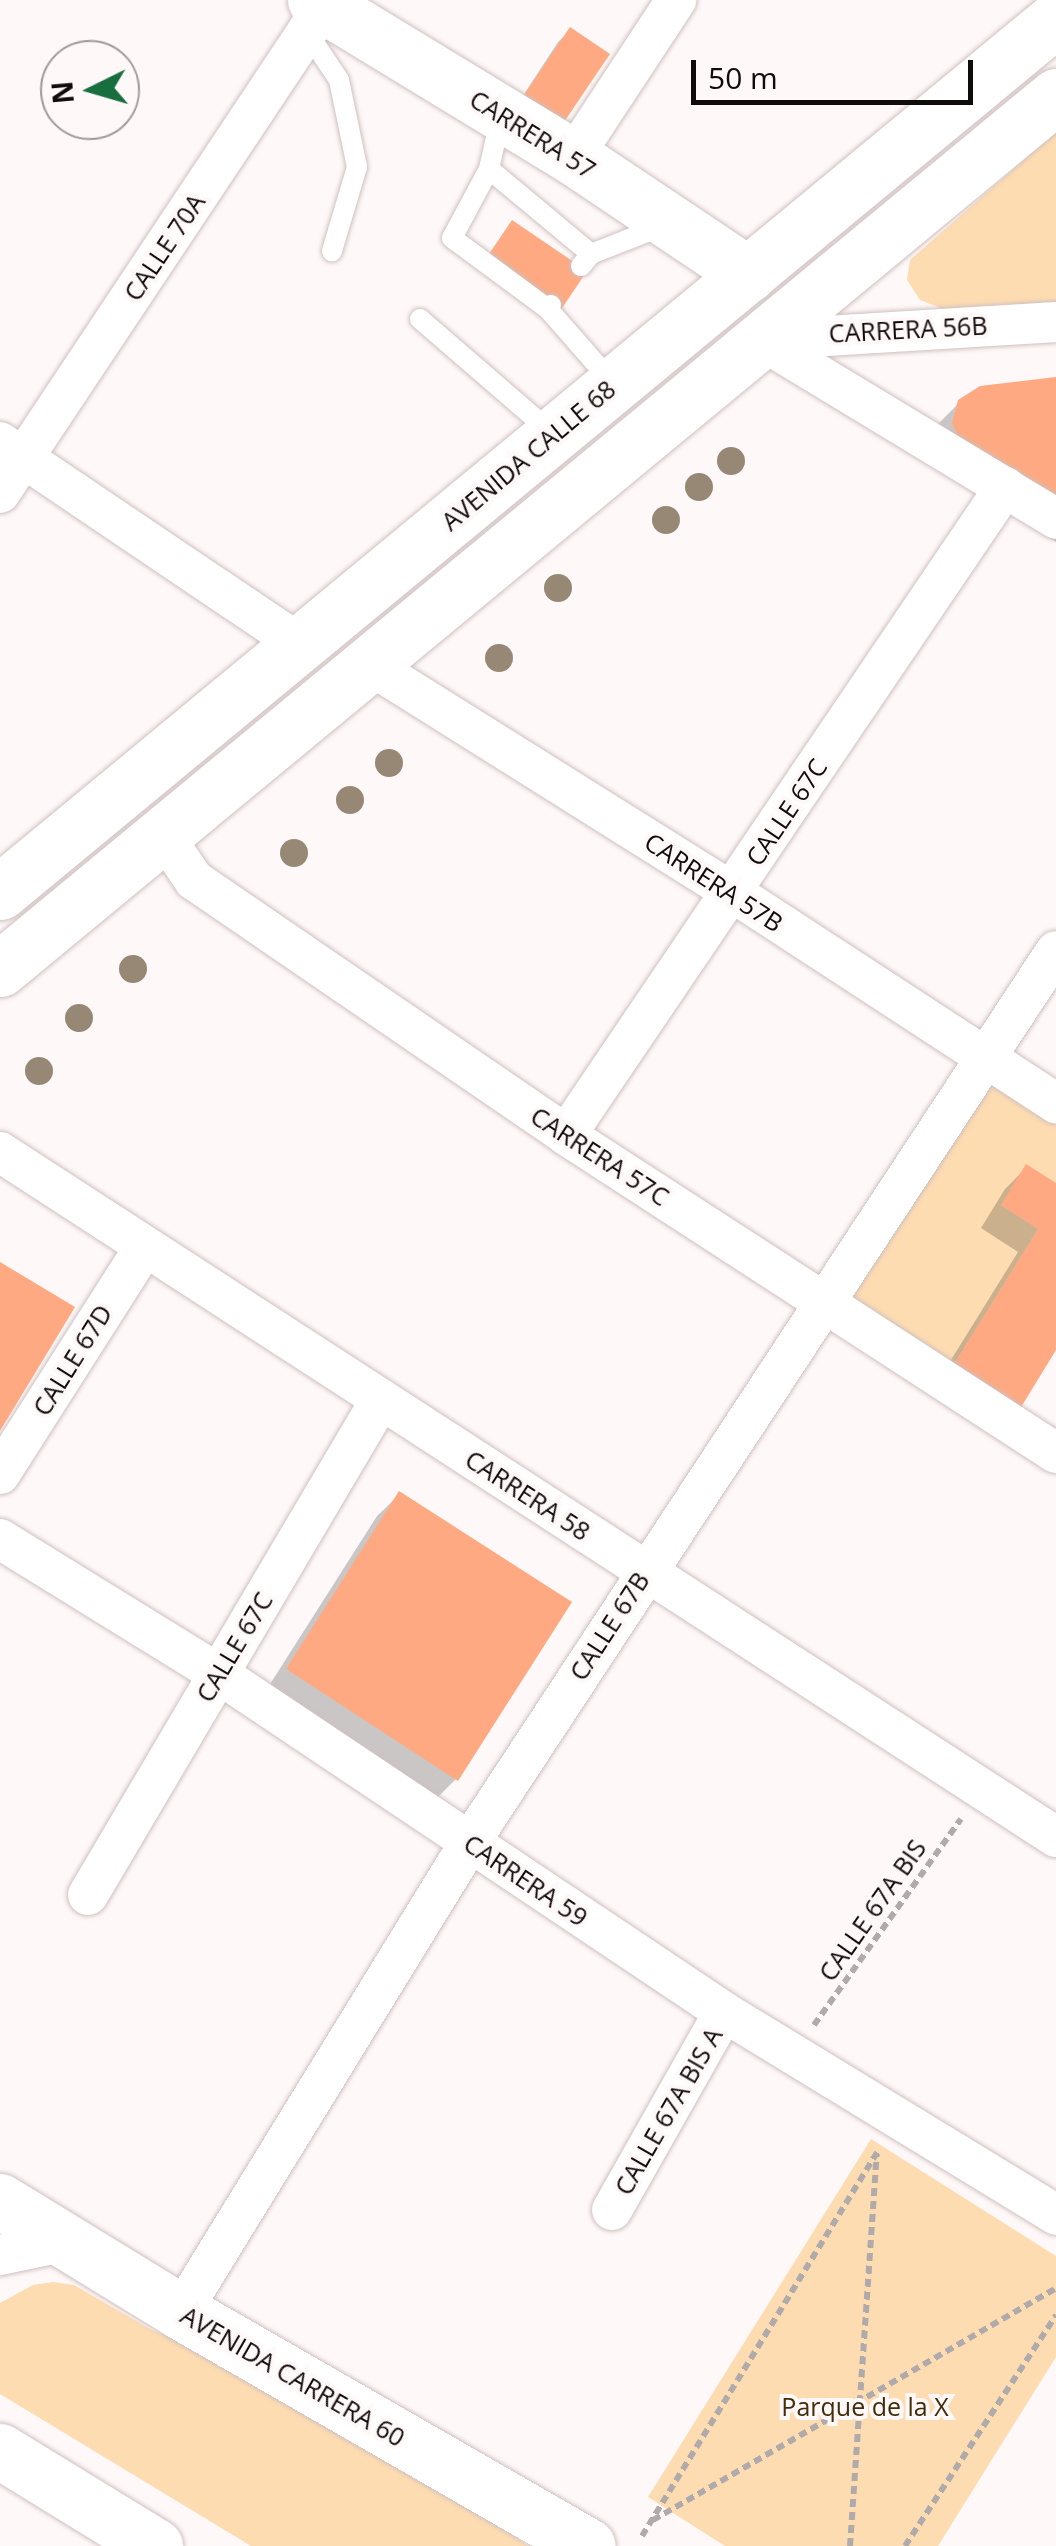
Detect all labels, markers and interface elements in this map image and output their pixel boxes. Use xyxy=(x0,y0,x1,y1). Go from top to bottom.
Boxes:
north arrow xyxy=(40,40,140,140)
scale bar xyxy=(696,40,978,102)
text: 50 m xyxy=(708,57,778,98)
text: N xyxy=(42,79,82,105)
street label: CARRERA 57 xyxy=(465,83,601,185)
street label: CALLE 70A xyxy=(117,188,211,306)
street label: CARRERA 56B xyxy=(828,310,988,348)
street label: AVENIDA CALLE 68 xyxy=(435,374,621,536)
street label: CALLE 67C xyxy=(739,753,833,871)
street label: CARRERA 57B xyxy=(639,826,789,938)
street label: CARRERA 57C xyxy=(525,1100,675,1212)
street label: CALLE 67D xyxy=(26,1299,118,1421)
street label: CARRERA 58 xyxy=(460,1444,596,1546)
street label: CALLE 67B xyxy=(563,1566,655,1686)
street label: CALLE 67C xyxy=(190,1587,278,1707)
street label: CARRERA 59 xyxy=(458,1828,594,1932)
street label: CALLE 67A BIS xyxy=(812,1834,932,1986)
street label: CALLE 67A BIS A xyxy=(608,2022,728,2200)
street label: AVENIDA CARRERA 60 xyxy=(176,2300,410,2452)
park label: Parque de la X xyxy=(781,2391,949,2421)

